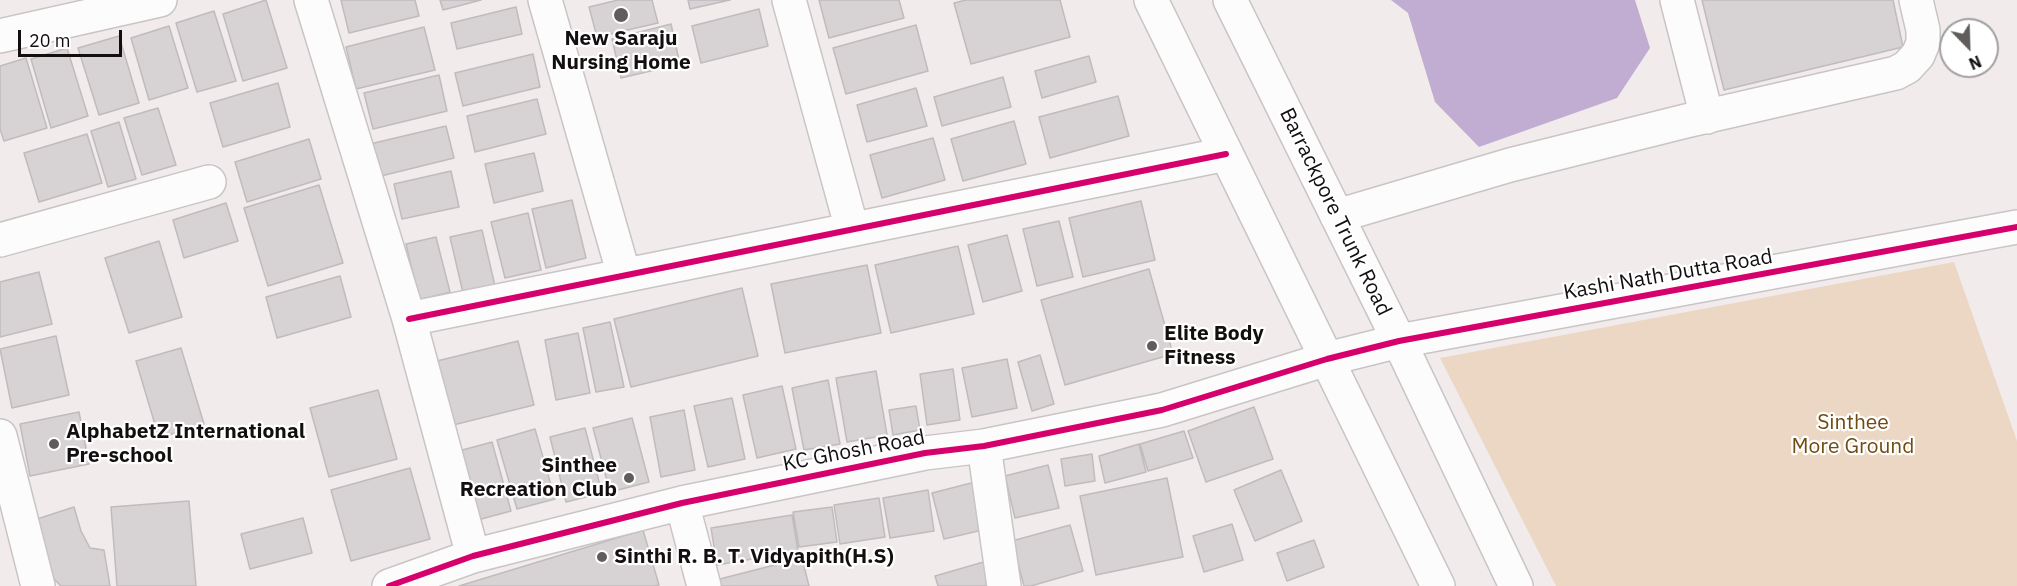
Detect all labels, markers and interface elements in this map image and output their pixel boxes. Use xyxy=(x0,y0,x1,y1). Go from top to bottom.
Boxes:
marker: New Saraju Nursing Home xyxy=(612,6,630,24)
scale bar xyxy=(21,18,124,56)
north arrow xyxy=(1939,18,1999,78)
place label: New Saraju Nursing Home xyxy=(551,26,691,76)
text: 20 m xyxy=(29,29,71,52)
text: N xyxy=(1966,51,1984,74)
street label: Barrackpore Trunk Road xyxy=(1274,104,1396,320)
street label: Kashi Nath Dutta Road xyxy=(1561,244,1775,306)
place label: Elite Body Fitness xyxy=(1164,321,1264,371)
marker: Elite Body Fitness xyxy=(1145,339,1159,353)
park label: Sinthee More Ground xyxy=(1792,410,1914,460)
place label: AlphabetZ International Pre-school xyxy=(66,419,305,469)
street label: KC Ghosh Road xyxy=(781,425,927,477)
marker: AlphabetZ International Pre-school xyxy=(47,437,61,451)
place label: Sinthee Recreation Club xyxy=(460,453,617,503)
marker: Sinthee Recreation Club xyxy=(622,471,636,485)
place label: Sinthi R. B. T. Vidyapith(H.S) xyxy=(614,544,894,570)
marker: Sinthi R. B. T. Vidyapith(H.S) xyxy=(595,550,609,564)

